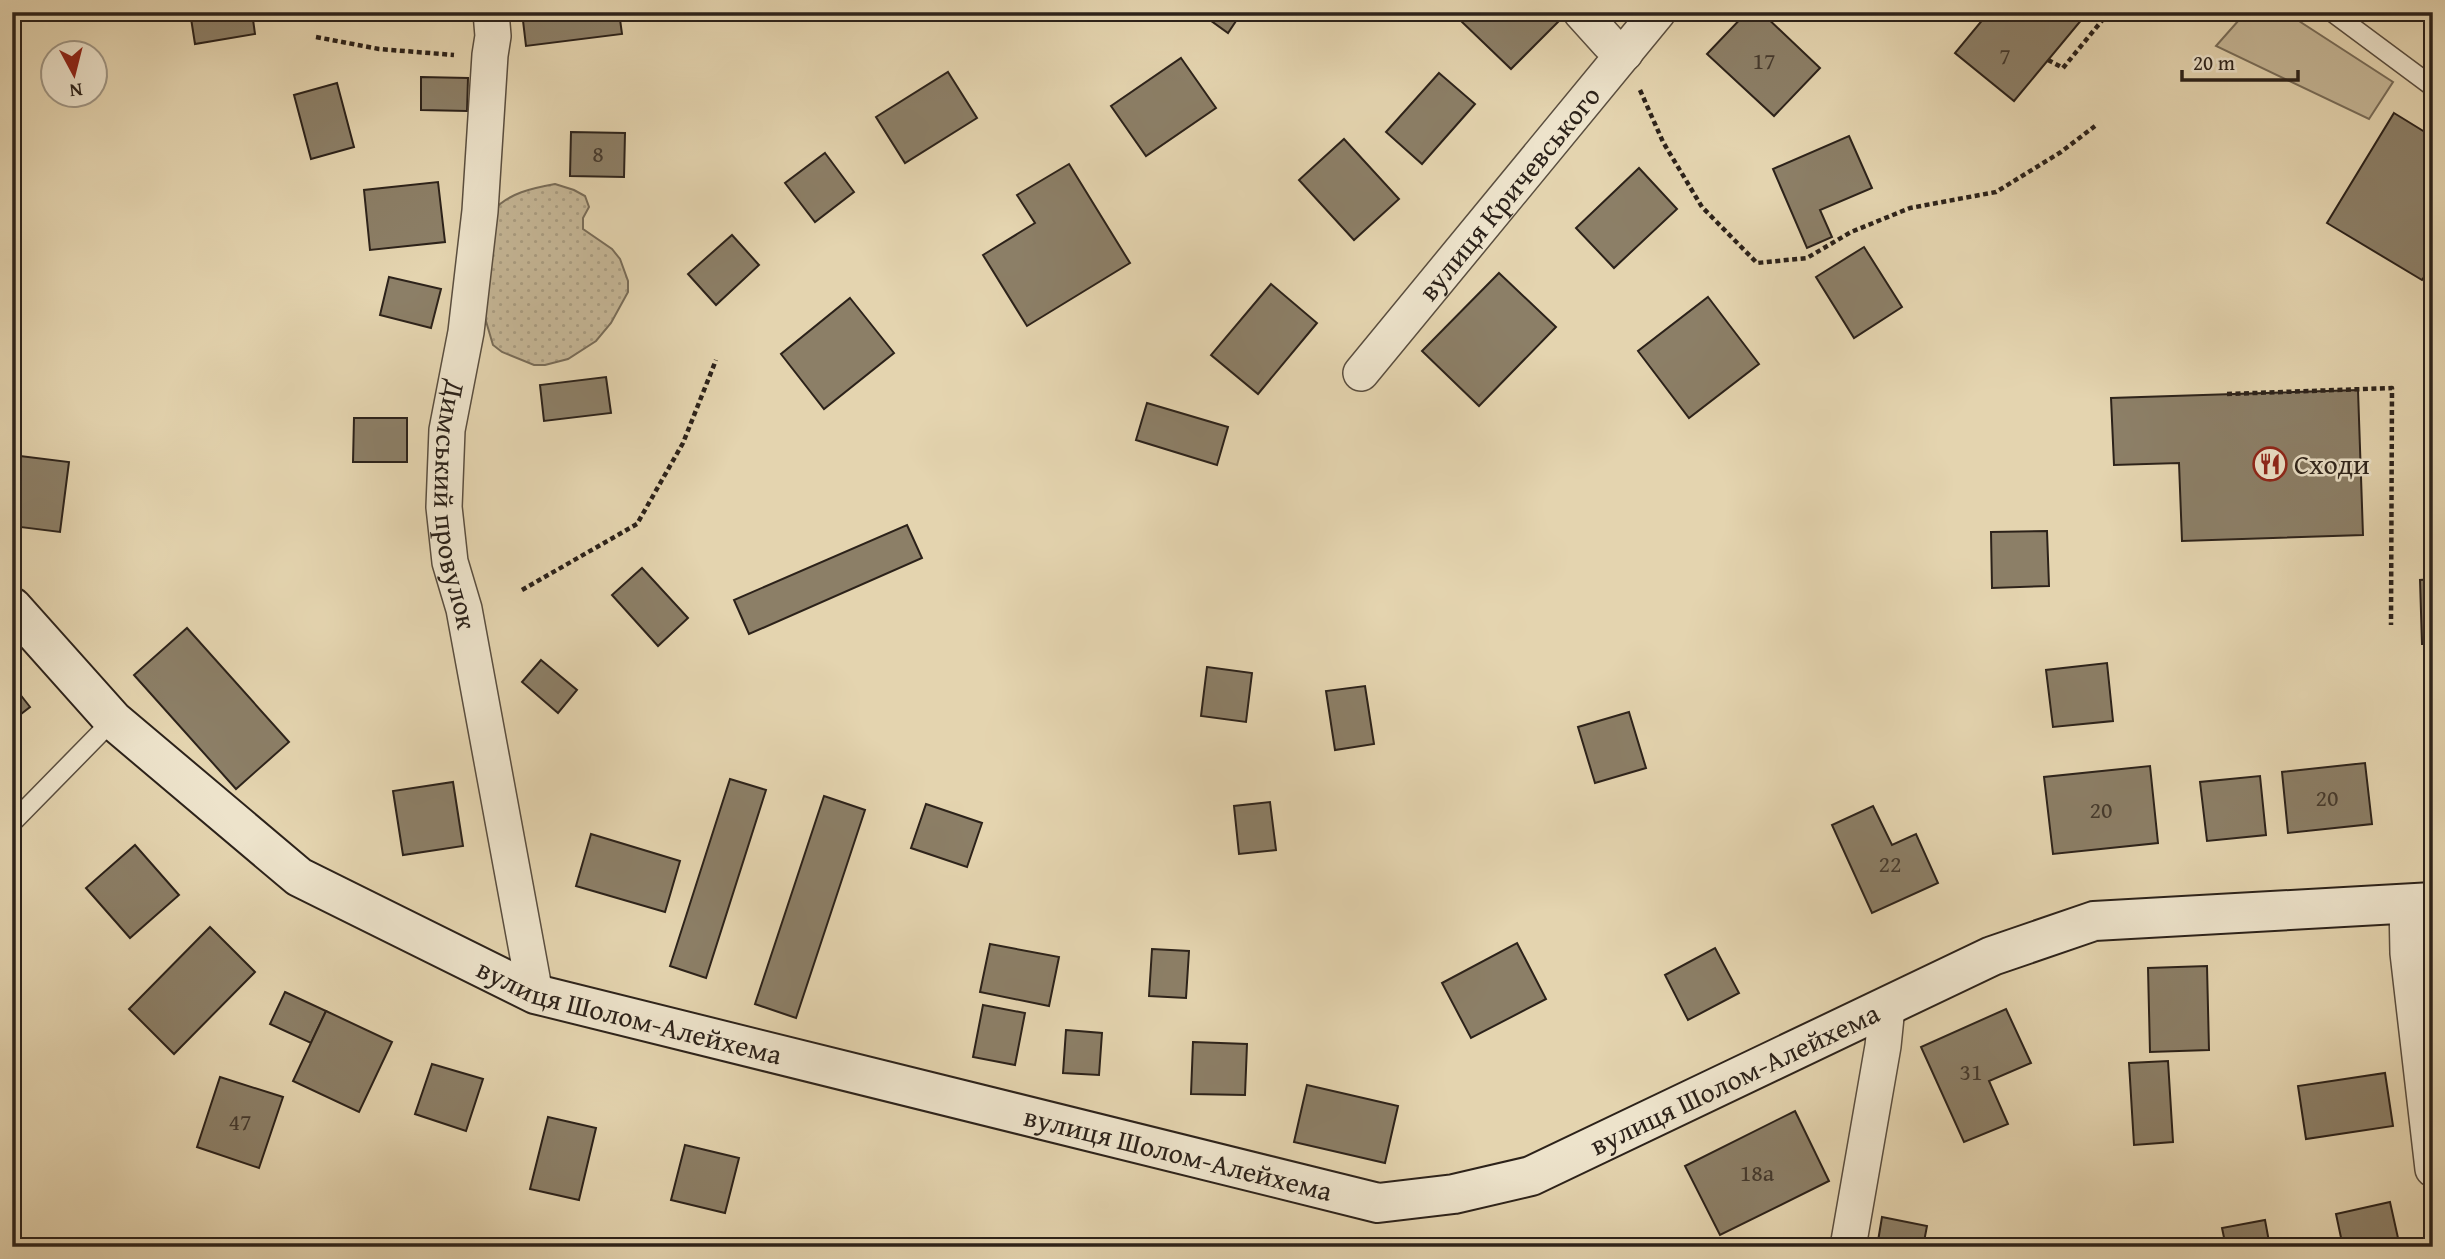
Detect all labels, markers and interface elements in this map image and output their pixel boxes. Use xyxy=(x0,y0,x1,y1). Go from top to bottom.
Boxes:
north arrow xyxy=(38,38,108,108)
house number: 7 xyxy=(1999,38,2011,73)
scale bar xyxy=(2182,38,2298,82)
house number: 17 xyxy=(1752,43,1776,78)
text: 20 m xyxy=(2193,47,2235,78)
text: N xyxy=(68,76,84,106)
street label: вулиця Кричевського xyxy=(1408,76,1610,309)
house number: 8 xyxy=(592,136,604,171)
street label: Димський провулок xyxy=(424,376,488,633)
place label: Сходи xyxy=(2294,443,2370,484)
restaurant icon: Сходи xyxy=(2251,445,2289,483)
house number: 20 xyxy=(2315,780,2339,815)
house number: 20 xyxy=(2089,792,2113,827)
house number: 22 xyxy=(1878,846,1902,881)
street label: вулиця Шолом-Алейхема xyxy=(470,947,787,1075)
street label: вулиця Шолом-Алейхема xyxy=(1583,992,1886,1165)
house number: 31 xyxy=(1959,1054,1983,1089)
street label: вулиця Шолом-Алейхема xyxy=(1020,1095,1337,1211)
house number: 47 xyxy=(228,1104,252,1139)
house number: 18а xyxy=(1740,1155,1775,1190)

